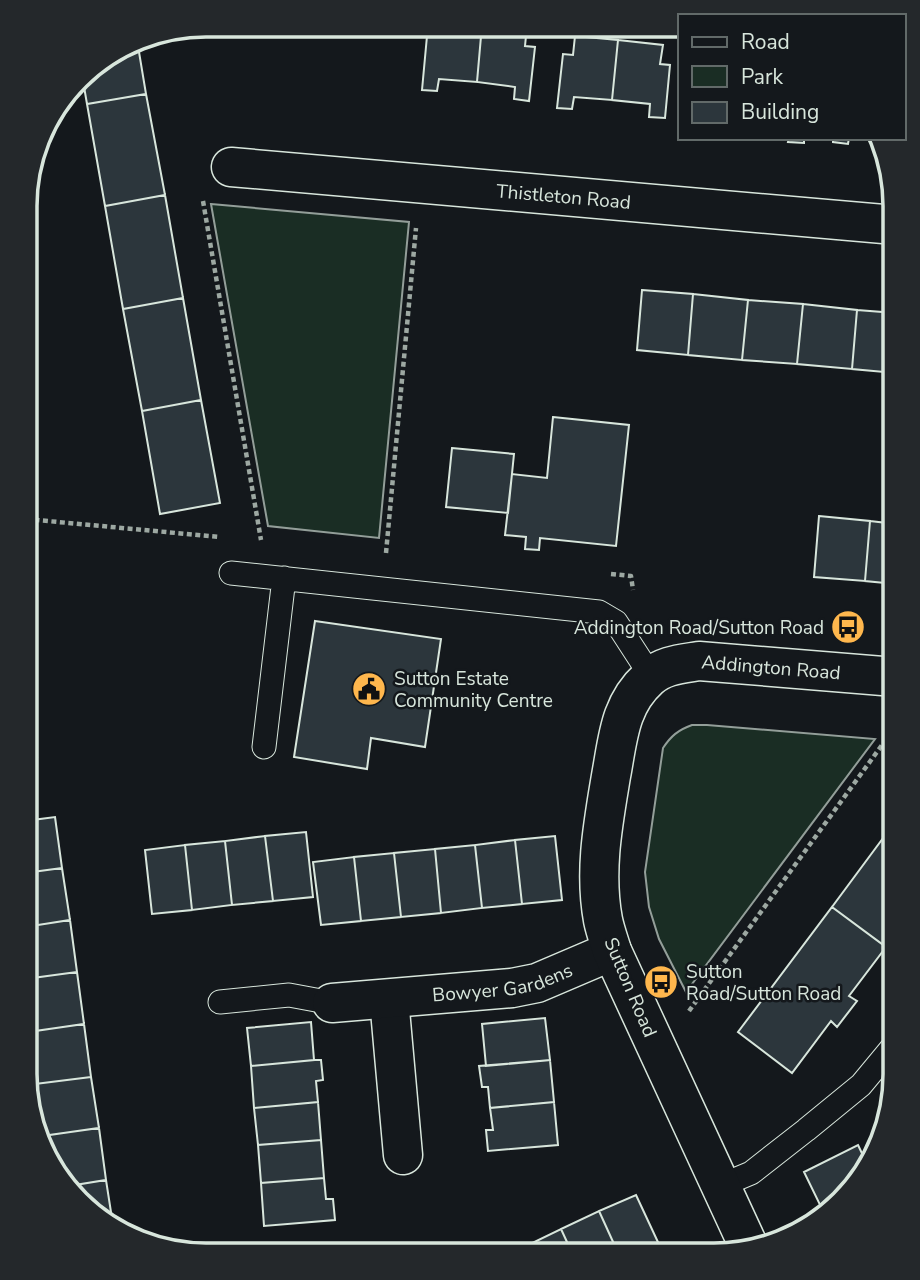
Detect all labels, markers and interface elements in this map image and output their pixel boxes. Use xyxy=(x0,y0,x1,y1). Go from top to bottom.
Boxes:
legend xyxy=(678,14,906,140)
text: Road xyxy=(741,28,790,56)
text: Park xyxy=(741,63,783,91)
text: Building xyxy=(741,98,819,126)
street label: Thistleton Road xyxy=(495,178,632,216)
bus stop icon: Addington Road/Sutton Road xyxy=(829,608,867,646)
place label: Addington Road/Sutton Road xyxy=(574,615,824,641)
street label: Addington Road xyxy=(701,649,842,687)
place label: Sutton Estate Community Centre xyxy=(394,666,553,714)
public building icon: Sutton Estate Community Centre xyxy=(350,670,388,708)
street label: Sutton Road xyxy=(597,934,663,1041)
street label: Bowyer Gardens xyxy=(431,957,577,1009)
place label: Sutton Road/Sutton Road xyxy=(686,959,841,1007)
bus stop icon: Sutton Road/Sutton Road xyxy=(642,963,680,1001)

